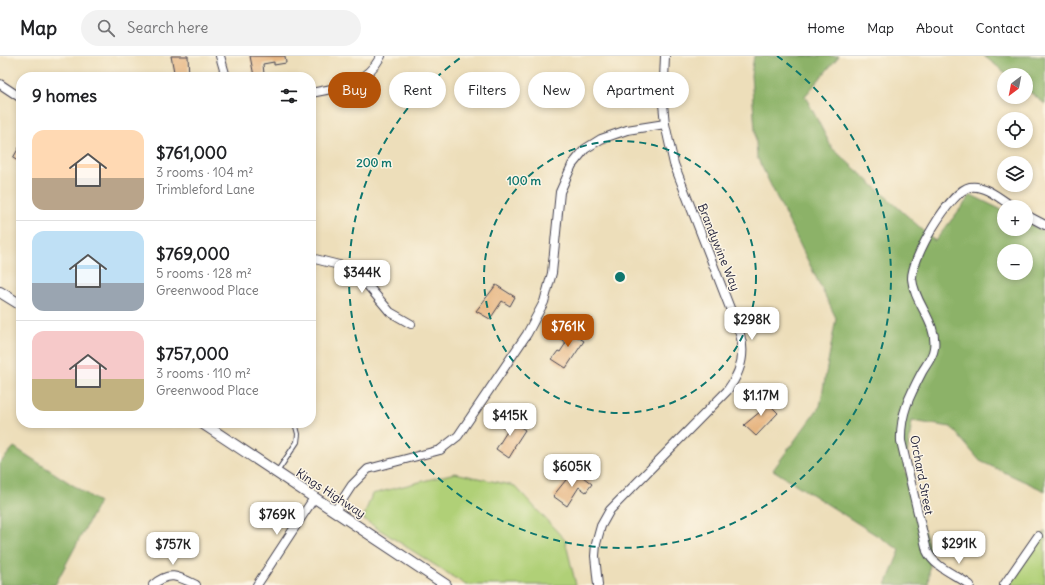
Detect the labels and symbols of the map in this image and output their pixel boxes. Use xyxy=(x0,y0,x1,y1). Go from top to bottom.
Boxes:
north arrow xyxy=(997,68,1033,104)
text: 200 m xyxy=(356,155,392,170)
text: 100 m xyxy=(507,173,541,188)
street label: Brandywine Way xyxy=(695,201,743,293)
pin: $344K xyxy=(334,260,390,294)
centre of rings xyxy=(613,270,627,284)
pin: $298K xyxy=(724,307,780,341)
pin: $761K xyxy=(540,314,596,348)
pin: $1.17M xyxy=(728,383,794,417)
pin: $415K xyxy=(482,403,538,437)
street label: Orchard Street xyxy=(907,434,937,516)
pin: $605K xyxy=(544,454,600,488)
street label: Kings Highway xyxy=(293,465,369,521)
pin: $769K xyxy=(249,502,305,536)
pin: $291K xyxy=(931,531,987,565)
pin: $757K xyxy=(145,532,201,566)

